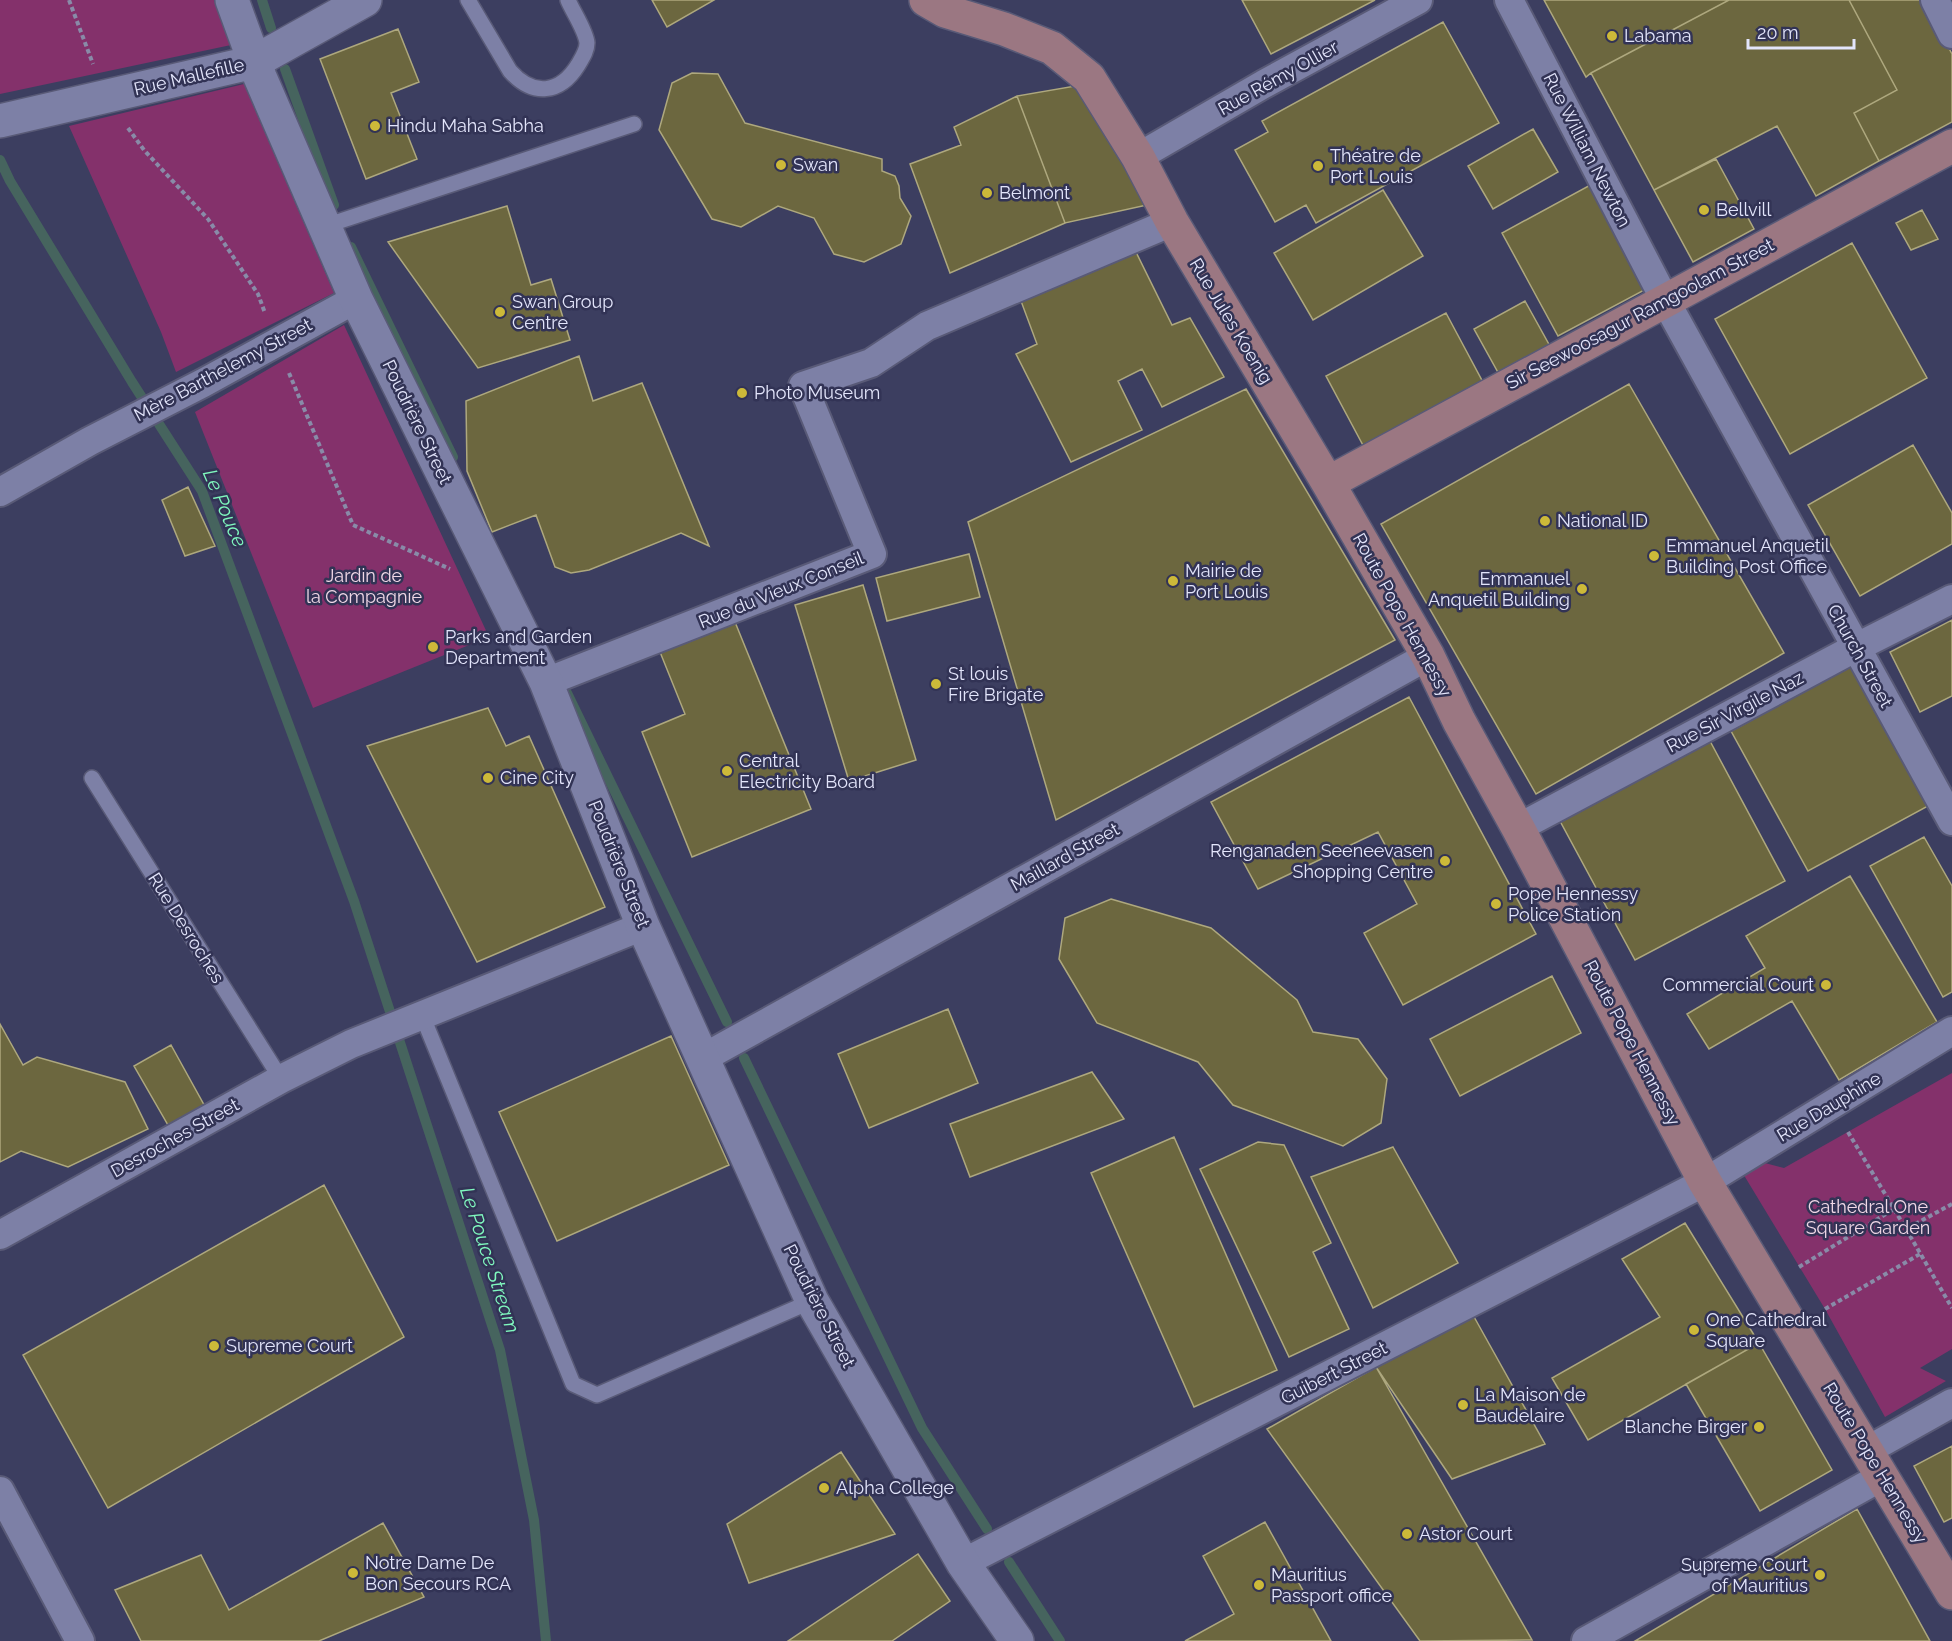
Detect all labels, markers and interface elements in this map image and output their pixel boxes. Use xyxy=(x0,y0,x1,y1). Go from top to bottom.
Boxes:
scale bar xyxy=(1748,12,1854,50)
text: 20 m xyxy=(1757,22,1799,43)
place label: Labama xyxy=(1624,25,1692,46)
marker: Labama xyxy=(1605,29,1619,43)
street label: Rue Rémy Ollier xyxy=(1214,36,1342,119)
street label: Rue Mallefille xyxy=(132,54,247,99)
street label: Rue William Newton xyxy=(1539,69,1635,230)
place label: Hindu Maha Sabha xyxy=(387,115,544,136)
marker: Hindu Maha Sabha xyxy=(368,119,382,133)
place label: Théatre de Port Louis xyxy=(1330,145,1421,187)
place label: Swan xyxy=(793,154,838,175)
marker: Swan xyxy=(774,158,788,172)
marker: Théatre de Port Louis xyxy=(1311,159,1325,173)
place label: Belmont xyxy=(999,182,1070,203)
marker: Belmont xyxy=(980,186,994,200)
place label: Bellvill xyxy=(1716,199,1771,220)
marker: Bellvill xyxy=(1697,203,1711,217)
street label: Sir Seewoosagur Ramgoolam Street xyxy=(1502,234,1777,393)
street label: Rue Jules Koenig xyxy=(1186,254,1277,387)
place label: Swan Group Centre xyxy=(512,291,613,333)
marker: Swan Group Centre xyxy=(493,305,507,319)
street label: Mère Barthelemy Street xyxy=(130,314,315,425)
street label: Poudrière Street xyxy=(378,356,457,487)
place label: Photo Museum xyxy=(754,382,880,403)
marker: Photo Museum xyxy=(735,386,749,400)
water label: Le Pouce xyxy=(198,465,252,551)
place label: National ID xyxy=(1557,510,1648,531)
marker: National ID xyxy=(1538,514,1552,528)
street label: Route Pope Hennessy xyxy=(1349,529,1456,701)
place label: Emmanuel Anquetil Building Post Office xyxy=(1666,535,1830,577)
street label: Rue du Vieux Conseil xyxy=(695,547,866,632)
marker: Emmanuel Anquetil Building Post Office xyxy=(1647,549,1661,563)
place label: Mairie de Port Louis xyxy=(1185,560,1268,602)
park label: Jardin de la Compagnie xyxy=(306,565,422,607)
place label: Emmanuel Anquetil Building xyxy=(1428,568,1570,610)
marker: Mairie de Port Louis xyxy=(1166,574,1180,588)
marker: Emmanuel Anquetil Building xyxy=(1575,582,1589,596)
street label: Church Street xyxy=(1824,601,1897,711)
place label: Parks and Garden Department xyxy=(445,626,592,668)
marker: Parks and Garden Department xyxy=(426,640,440,654)
place label: St louis Fire Brigate xyxy=(948,663,1044,705)
street label: Rue Sir Virgile Naz xyxy=(1663,667,1807,757)
marker: St louis Fire Brigate xyxy=(929,677,943,691)
place label: Central Electricity Board xyxy=(739,750,875,792)
marker: Central Electricity Board xyxy=(720,764,734,778)
place label: Cine City xyxy=(500,767,574,788)
marker: Cine City xyxy=(481,771,495,785)
street label: Poudrière Street xyxy=(584,797,655,931)
street label: Maillard Street xyxy=(1007,818,1123,895)
place label: Renganaden Seeneevasen Shopping Centre xyxy=(1210,840,1433,882)
marker: Renganaden Seeneevasen Shopping Centre xyxy=(1438,854,1452,868)
street label: Rue Desroches xyxy=(144,869,229,987)
place label: Pope Hennessy Police Station xyxy=(1508,883,1638,925)
marker: Pope Hennessy Police Station xyxy=(1489,897,1503,911)
street label: Route Pope Hennessy xyxy=(1580,957,1685,1129)
place label: Commercial Court xyxy=(1663,974,1814,995)
marker: Commercial Court xyxy=(1819,978,1833,992)
street label: Rue Dauphine xyxy=(1773,1067,1885,1146)
street label: Desroches Street xyxy=(107,1094,242,1181)
water label: Le Pouce Stream xyxy=(455,1184,525,1336)
park label: Cathedral One Square Garden xyxy=(1806,1196,1930,1238)
street label: Poudrière Street xyxy=(779,1241,860,1371)
place label: One Cathedral Square xyxy=(1706,1309,1827,1351)
marker: One Cathedral Square xyxy=(1687,1323,1701,1337)
place label: Supreme Court xyxy=(226,1335,353,1356)
street label: Guibert Street xyxy=(1277,1337,1390,1408)
marker: Supreme Court xyxy=(207,1339,221,1353)
street label: Route Pope Hennessy xyxy=(1819,1378,1932,1547)
place label: La Maison de Baudelaire xyxy=(1475,1384,1586,1426)
marker: La Maison de Baudelaire xyxy=(1456,1398,1470,1412)
place label: Blanche Birger xyxy=(1624,1416,1748,1437)
marker: Blanche Birger xyxy=(1752,1420,1766,1434)
place label: Alpha College xyxy=(836,1477,955,1498)
marker: Alpha College xyxy=(817,1481,831,1495)
place label: Astor Court xyxy=(1419,1523,1513,1544)
marker: Astor Court xyxy=(1400,1527,1414,1541)
place label: Notre Dame De Bon Secours RCA xyxy=(365,1552,511,1594)
place label: Supreme Court of Mauritius xyxy=(1681,1554,1808,1596)
place label: Mauritius Passport office xyxy=(1271,1564,1393,1606)
marker: Notre Dame De Bon Secours RCA xyxy=(346,1566,360,1580)
marker: Supreme Court of Mauritius xyxy=(1813,1568,1827,1582)
marker: Mauritius Passport office xyxy=(1252,1578,1266,1592)

